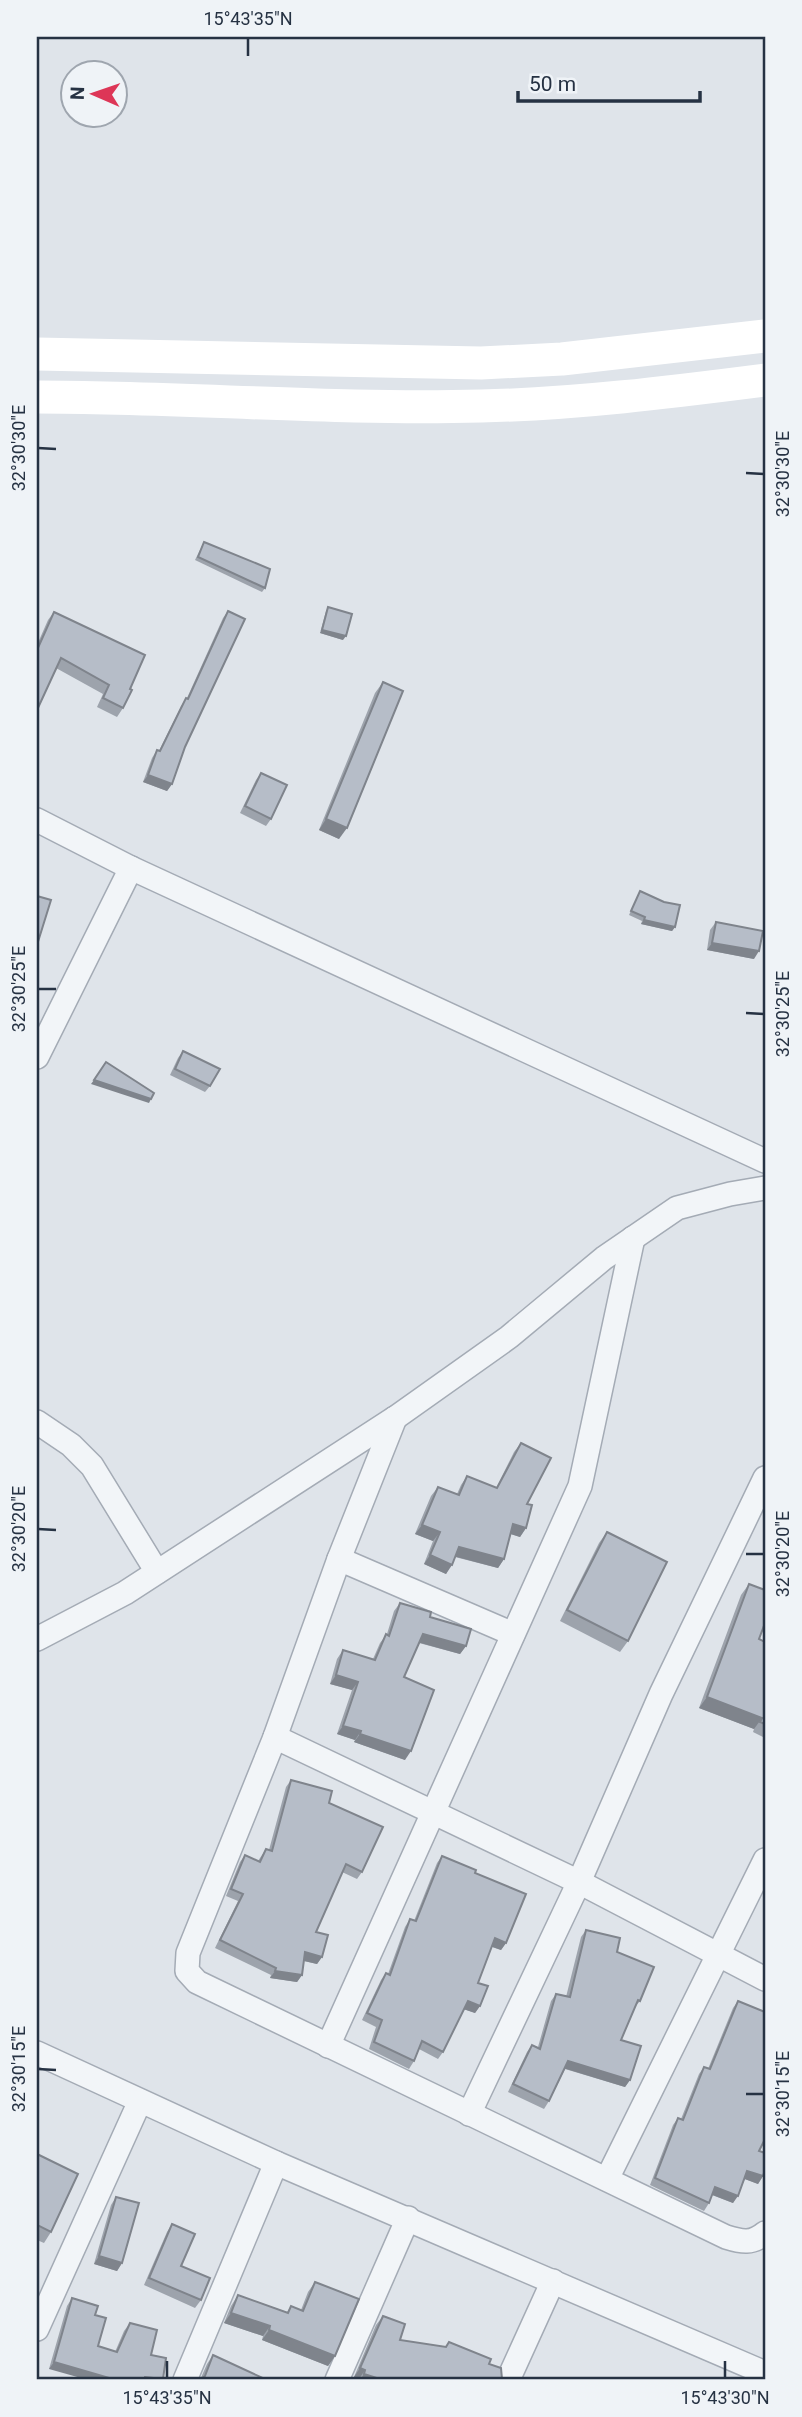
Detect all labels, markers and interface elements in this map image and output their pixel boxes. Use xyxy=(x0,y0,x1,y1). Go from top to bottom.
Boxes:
text: 15°43'35"N xyxy=(203,8,293,29)
north arrow xyxy=(60,60,130,130)
scale bar xyxy=(518,60,700,104)
text: 50 m xyxy=(529,72,576,96)
text: N xyxy=(66,86,89,101)
text: 32°30'30"E xyxy=(8,405,29,491)
text: 32°30'30"E xyxy=(772,431,793,517)
text: 32°30'25"E xyxy=(8,946,29,1032)
text: 32°30'25"E xyxy=(772,971,793,1057)
text: 32°30'20"E xyxy=(8,1486,29,1572)
text: 32°30'20"E xyxy=(772,1511,793,1597)
text: 32°30'15"E xyxy=(8,2026,29,2112)
text: 32°30'15"E xyxy=(772,2051,793,2137)
text: 15°43'35"N xyxy=(122,2387,212,2408)
text: 15°43'30"N xyxy=(680,2387,770,2408)

